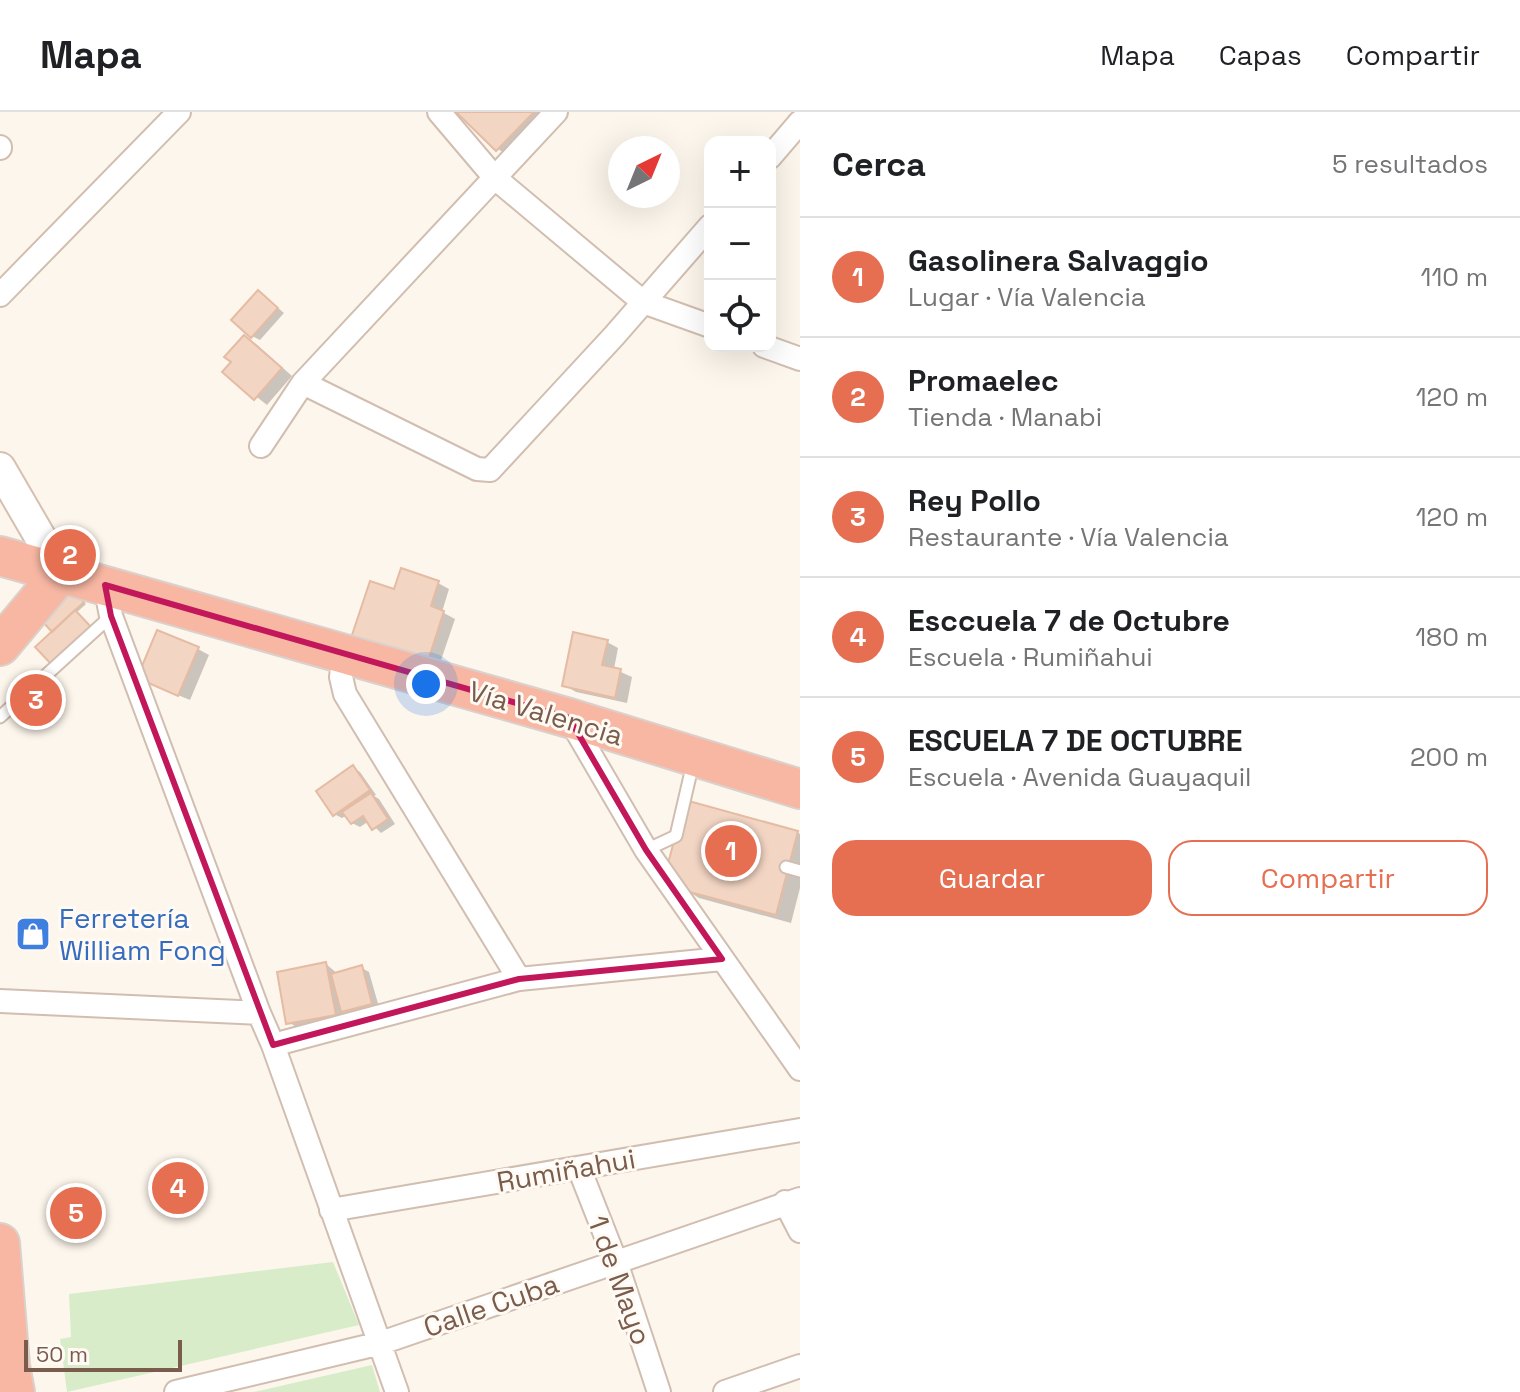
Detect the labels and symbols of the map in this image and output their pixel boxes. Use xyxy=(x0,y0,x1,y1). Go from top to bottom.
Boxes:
north arrow xyxy=(608,136,680,208)
pin: 2 xyxy=(44,525,96,585)
your location xyxy=(406,664,446,704)
pin: 3 xyxy=(10,670,62,730)
street label: Vía Valencia xyxy=(464,672,628,754)
pin: 1 xyxy=(705,821,757,881)
place label: Ferretería William Fong xyxy=(59,900,226,968)
shop icon: Ferretería William Fong xyxy=(14,915,52,953)
street label: Rumiñahui xyxy=(494,1140,638,1200)
pin: 4 xyxy=(152,1158,204,1218)
pin: 5 xyxy=(50,1183,102,1243)
street label: 1 de Mayo xyxy=(580,1210,660,1350)
street label: Calle Cuba xyxy=(419,1265,563,1345)
scale bar xyxy=(24,1336,182,1372)

